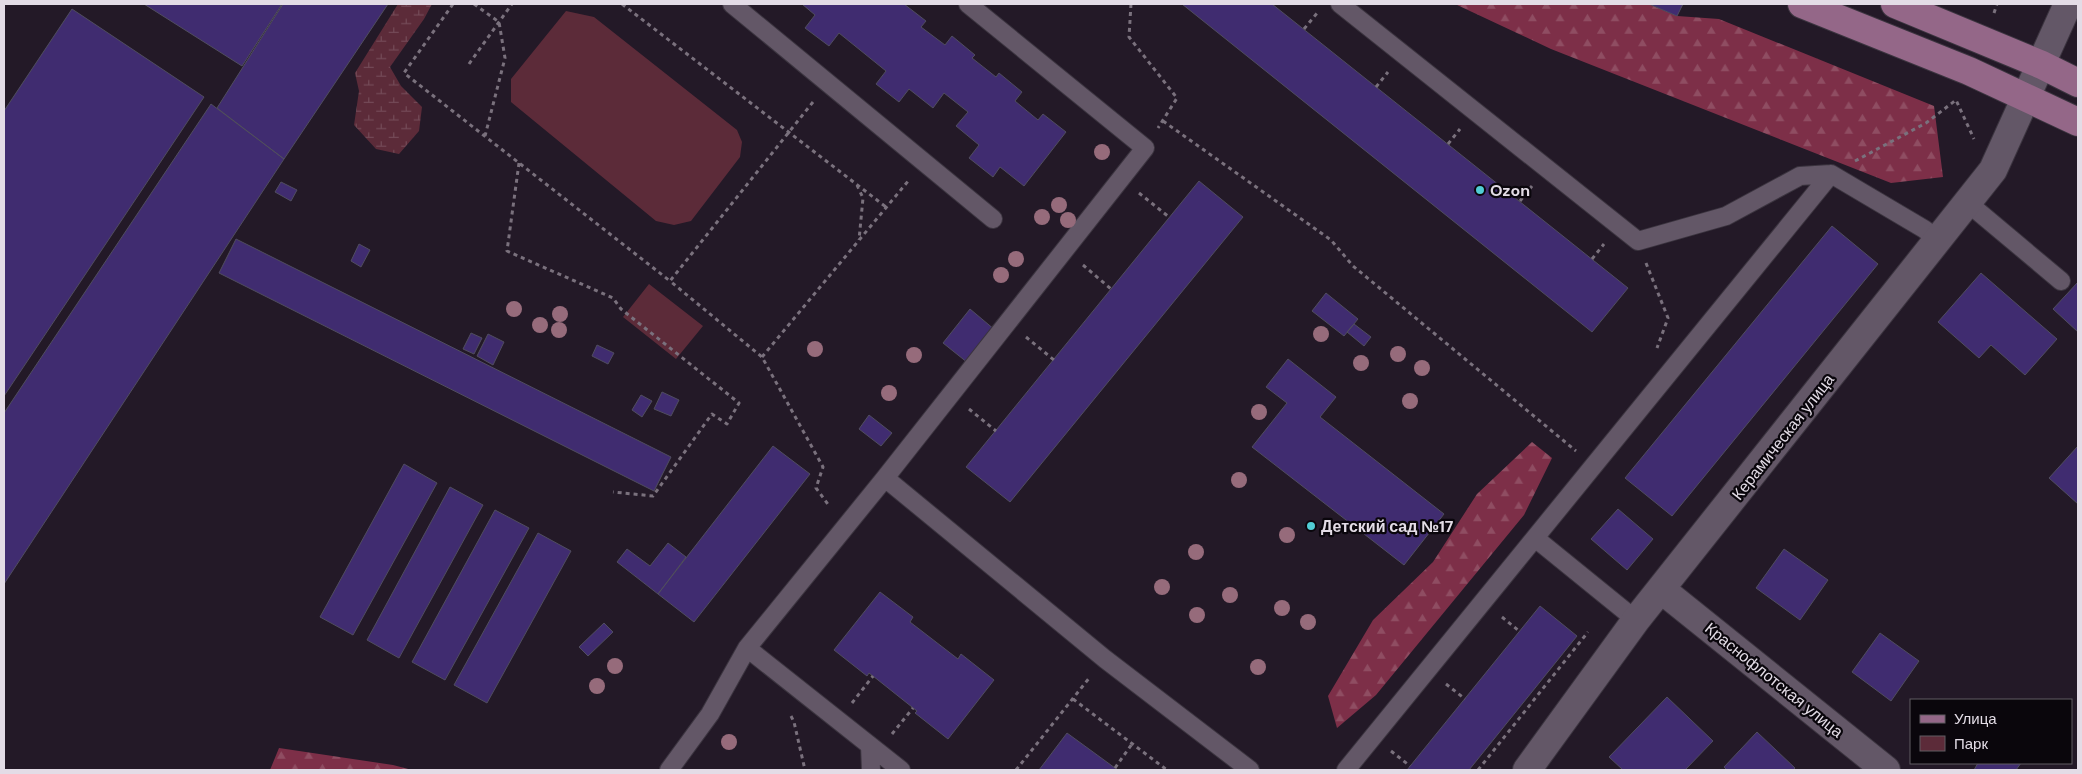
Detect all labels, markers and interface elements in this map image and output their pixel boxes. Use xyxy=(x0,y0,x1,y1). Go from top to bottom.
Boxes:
place label: Ozon xyxy=(1490,180,1530,201)
marker: Ozon xyxy=(1474,184,1486,196)
street label: Керамическая улица xyxy=(1727,370,1839,504)
place label: Детский сад №17 xyxy=(1321,516,1454,537)
marker: Детский сад №17 xyxy=(1305,520,1317,532)
street label: Краснофлотская улица xyxy=(1701,618,1848,742)
legend xyxy=(1910,699,2072,764)
text: Улица xyxy=(1954,709,1997,729)
text: Парк xyxy=(1954,734,1988,754)

